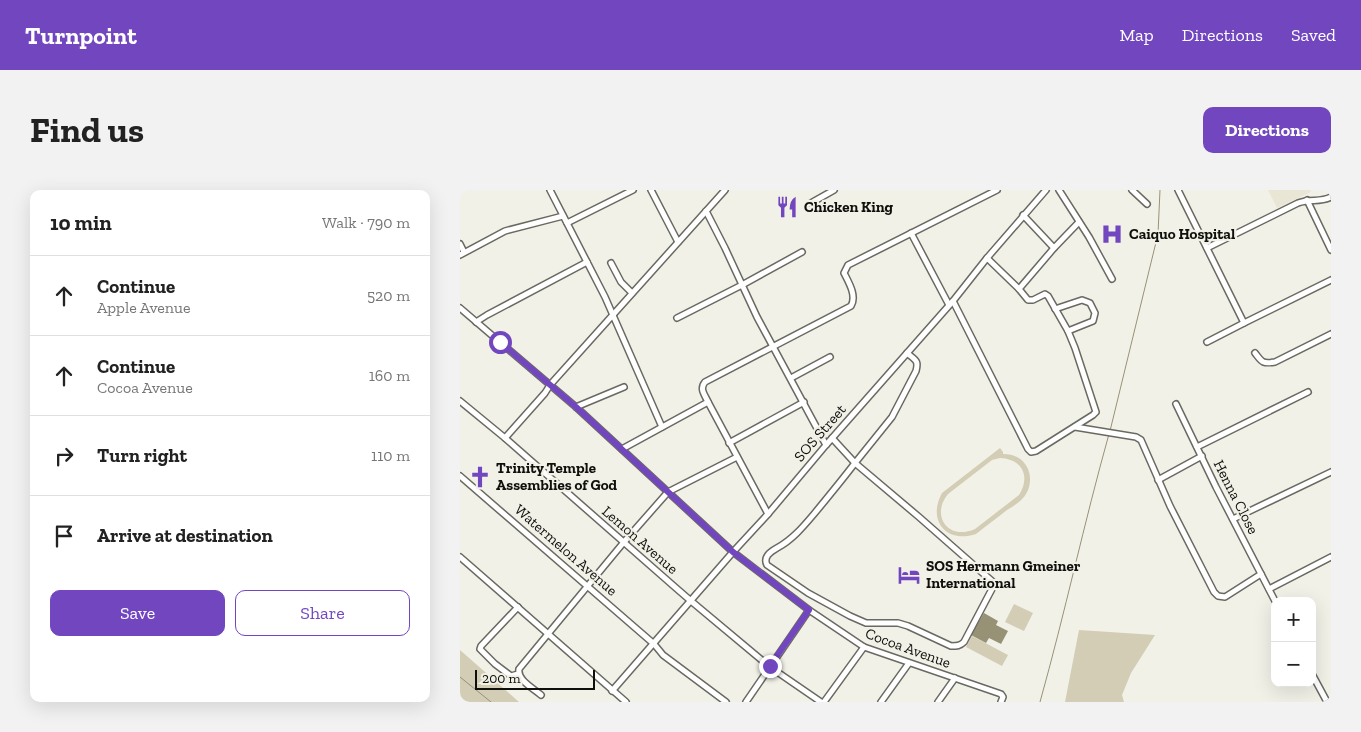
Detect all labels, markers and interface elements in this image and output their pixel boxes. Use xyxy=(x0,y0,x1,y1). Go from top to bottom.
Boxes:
text: Turnpoint xyxy=(25,21,137,50)
text: Map xyxy=(1119,24,1154,46)
text: Directions xyxy=(1182,24,1263,46)
text: Saved xyxy=(1291,24,1336,46)
button: Directions xyxy=(1203,107,1331,153)
text: Find us xyxy=(30,109,144,151)
restaurant icon: Chicken King xyxy=(774,194,800,220)
place label: Chicken King xyxy=(804,198,894,216)
text: 10 min xyxy=(50,210,112,235)
text: Walk · 790 m xyxy=(322,213,410,232)
hospital icon: Caiquo Hospital xyxy=(1099,221,1125,247)
place label: Caiquo Hospital xyxy=(1129,225,1235,243)
text: Continue xyxy=(97,275,175,298)
icon: ahead xyxy=(50,282,78,310)
text: 520 m xyxy=(367,286,410,305)
text: Apple Avenue xyxy=(97,298,191,317)
route start xyxy=(489,331,512,354)
text: Continue xyxy=(97,355,175,378)
icon: ahead xyxy=(50,362,78,390)
text: 160 m xyxy=(369,366,410,385)
text: Cocoa Avenue xyxy=(97,378,193,397)
street label: SOS Street xyxy=(790,400,850,465)
icon: right xyxy=(50,442,78,470)
text: Turn right xyxy=(97,444,187,467)
text: 110 m xyxy=(371,446,410,465)
street label: Henna Close xyxy=(1210,457,1262,537)
place label: Trinity Temple Assemblies of God xyxy=(496,459,617,494)
church icon: Trinity Temple Assemblies of God xyxy=(467,464,493,490)
street label: Watermelon Avenue xyxy=(511,500,621,600)
street label: Lemon Avenue xyxy=(598,502,682,578)
icon: arrive xyxy=(50,522,78,550)
text: Arrive at destination xyxy=(97,524,273,547)
place label: SOS Hermann Gmeiner International xyxy=(926,557,1081,592)
hotel icon: SOS Hermann Gmeiner International xyxy=(896,562,922,588)
button: Save xyxy=(50,590,225,636)
button: Share xyxy=(235,590,410,636)
map controls xyxy=(1271,597,1316,687)
button: + xyxy=(1271,597,1316,642)
street label: Cocoa Avenue xyxy=(863,624,953,672)
button: − xyxy=(1271,642,1316,687)
route end xyxy=(759,655,782,678)
scale bar xyxy=(475,667,595,690)
text: 200 m xyxy=(482,670,521,687)

